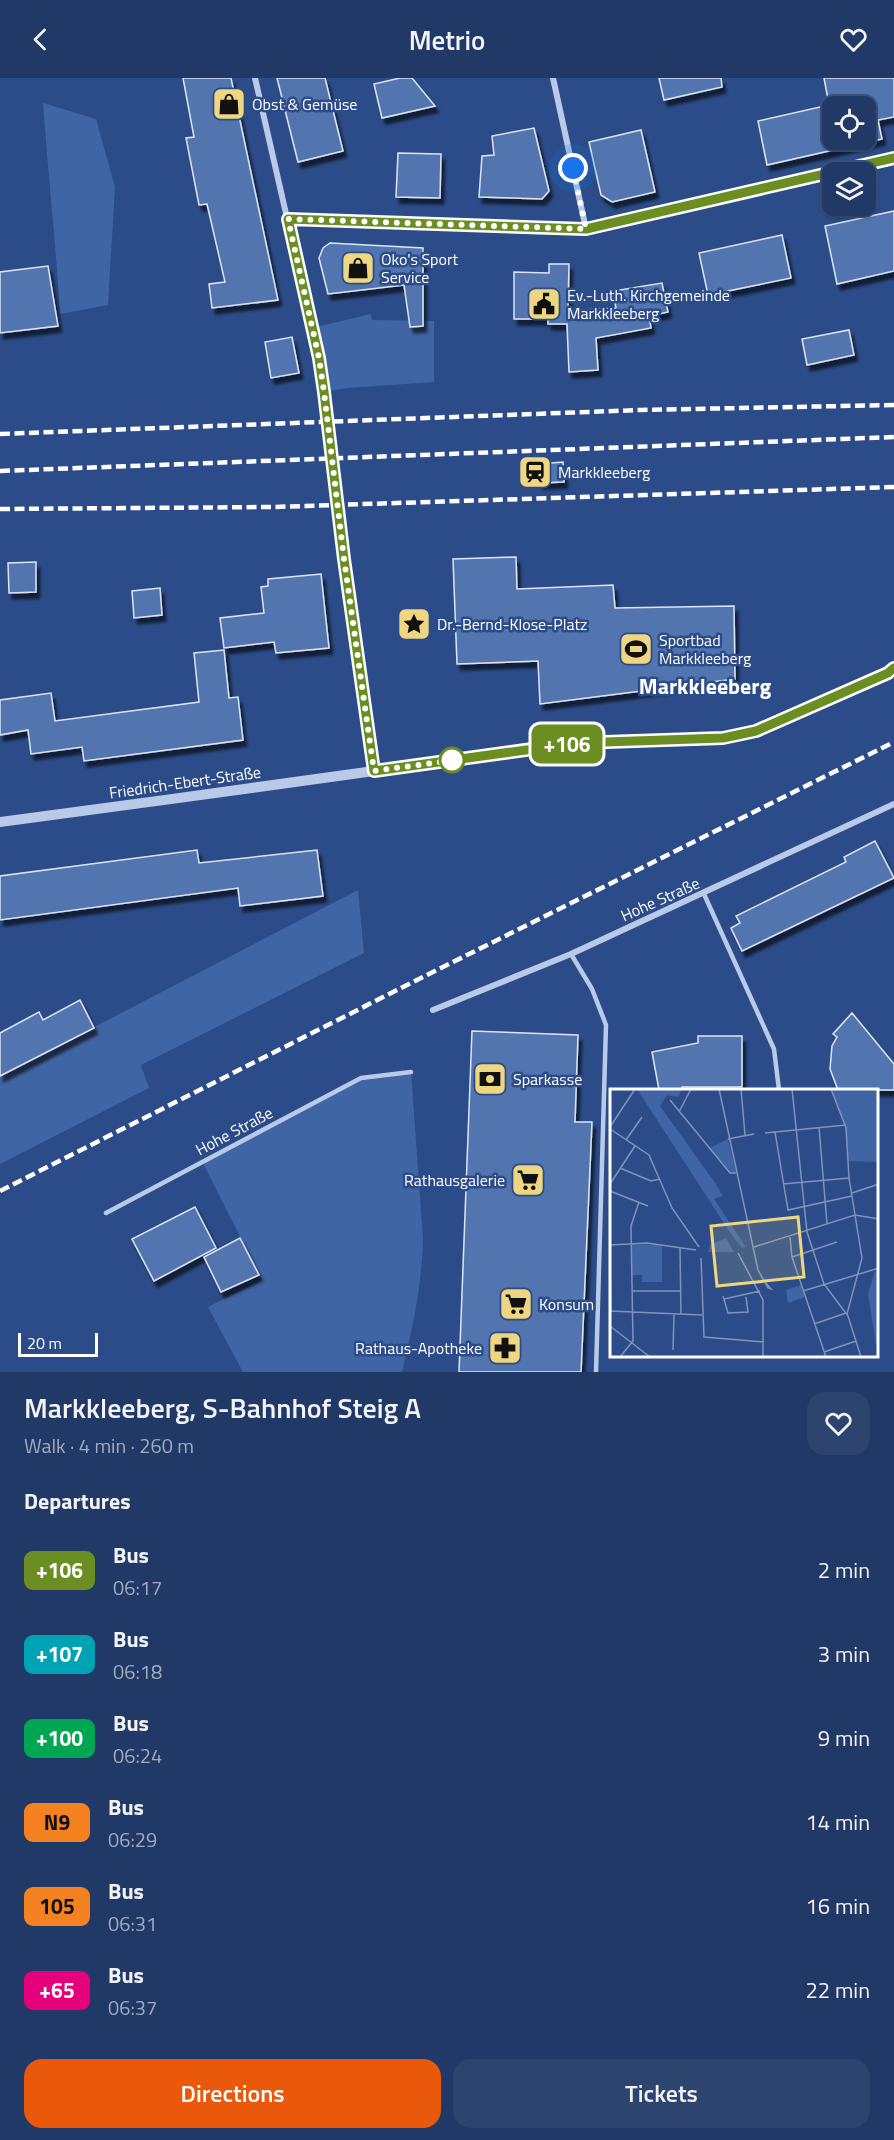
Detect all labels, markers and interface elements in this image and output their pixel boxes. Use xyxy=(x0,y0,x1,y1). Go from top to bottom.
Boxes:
text: Metrio xyxy=(409,19,485,60)
icon: back xyxy=(24,23,57,56)
icon: heart xyxy=(837,23,870,56)
shop icon: Obst & Gemüse xyxy=(211,86,247,122)
place label: Obst & Gemüse xyxy=(252,92,357,116)
map controls xyxy=(822,96,876,216)
button: locate xyxy=(822,96,876,150)
your location xyxy=(558,153,588,183)
button: layers xyxy=(822,162,876,216)
place label: Oko's Sport Service xyxy=(381,247,459,289)
shop icon: Oko's Sport Service xyxy=(340,250,376,286)
place label: Ev.-Luth. Kirchgemeinde Markkleeberg xyxy=(567,283,730,325)
public building icon: Ev.-Luth. Kirchgemeinde Markkleeberg xyxy=(526,286,562,322)
station icon: Markkleeberg xyxy=(517,454,553,490)
place label: Markkleeberg xyxy=(558,460,650,484)
place icon: Dr.-Bernd-Klose-Platz xyxy=(396,606,432,642)
place label: Dr.-Bernd-Klose-Platz xyxy=(437,612,587,636)
place label: Sportbad Markkleeberg xyxy=(659,628,751,670)
sports icon: Sportbad Markkleeberg xyxy=(618,631,654,667)
district label: Markkleeberg xyxy=(639,669,771,703)
line badge: +106 xyxy=(525,724,609,764)
text: +106 xyxy=(543,728,591,760)
unlabelled marker xyxy=(439,747,465,773)
street label: Friedrich-Ebert-Straße xyxy=(108,759,262,805)
street label: Hohe Straße xyxy=(617,871,703,927)
bank icon: Sparkasse xyxy=(472,1061,508,1097)
place label: Sparkasse xyxy=(513,1067,582,1091)
inset map xyxy=(610,1089,879,1357)
street label: Hohe Straße xyxy=(191,1101,277,1161)
supermarket icon: Rathausgalerie xyxy=(510,1162,546,1198)
place label: Rathausgalerie xyxy=(404,1168,505,1192)
supermarket icon: Konsum xyxy=(498,1286,534,1322)
place label: Konsum xyxy=(539,1292,594,1316)
scale bar xyxy=(18,1330,98,1358)
pharmacy icon: Rathaus-Apotheke xyxy=(487,1330,523,1366)
text: 20 m xyxy=(27,1331,62,1355)
place label: Rathaus-Apotheke xyxy=(355,1336,482,1360)
text: Markkleeberg, S-Bahnhof Steig A xyxy=(24,1386,421,1429)
button: heart xyxy=(807,1392,870,1455)
text: Walk · 4 min · 260 m xyxy=(24,1430,194,1461)
text: Departures xyxy=(24,1484,131,1518)
text: Bus xyxy=(113,1538,149,1572)
text: 2 min xyxy=(818,1553,870,1587)
text: +106 xyxy=(36,1554,83,1586)
text: 06:17 xyxy=(113,1572,162,1603)
text: Bus xyxy=(113,1622,149,1656)
text: 3 min xyxy=(818,1637,870,1671)
text: +107 xyxy=(36,1638,83,1670)
text: 06:18 xyxy=(113,1656,162,1687)
text: Bus xyxy=(113,1706,149,1740)
text: 9 min xyxy=(818,1721,870,1755)
text: +100 xyxy=(36,1722,83,1754)
text: 06:24 xyxy=(113,1740,162,1771)
text: Bus xyxy=(108,1790,144,1824)
text: 14 min xyxy=(805,1805,870,1839)
text: N9 xyxy=(44,1806,70,1838)
text: 06:29 xyxy=(108,1824,157,1855)
text: Bus xyxy=(108,1874,144,1908)
text: 16 min xyxy=(805,1889,870,1923)
text: 105 xyxy=(39,1890,75,1922)
text: 06:31 xyxy=(108,1908,157,1939)
text: Bus xyxy=(108,1958,144,1992)
text: 22 min xyxy=(805,1973,870,2007)
text: +65 xyxy=(39,1974,75,2006)
text: 06:37 xyxy=(108,1992,157,2023)
button: Directions xyxy=(24,2059,441,2128)
button: Tickets xyxy=(453,2059,870,2128)

